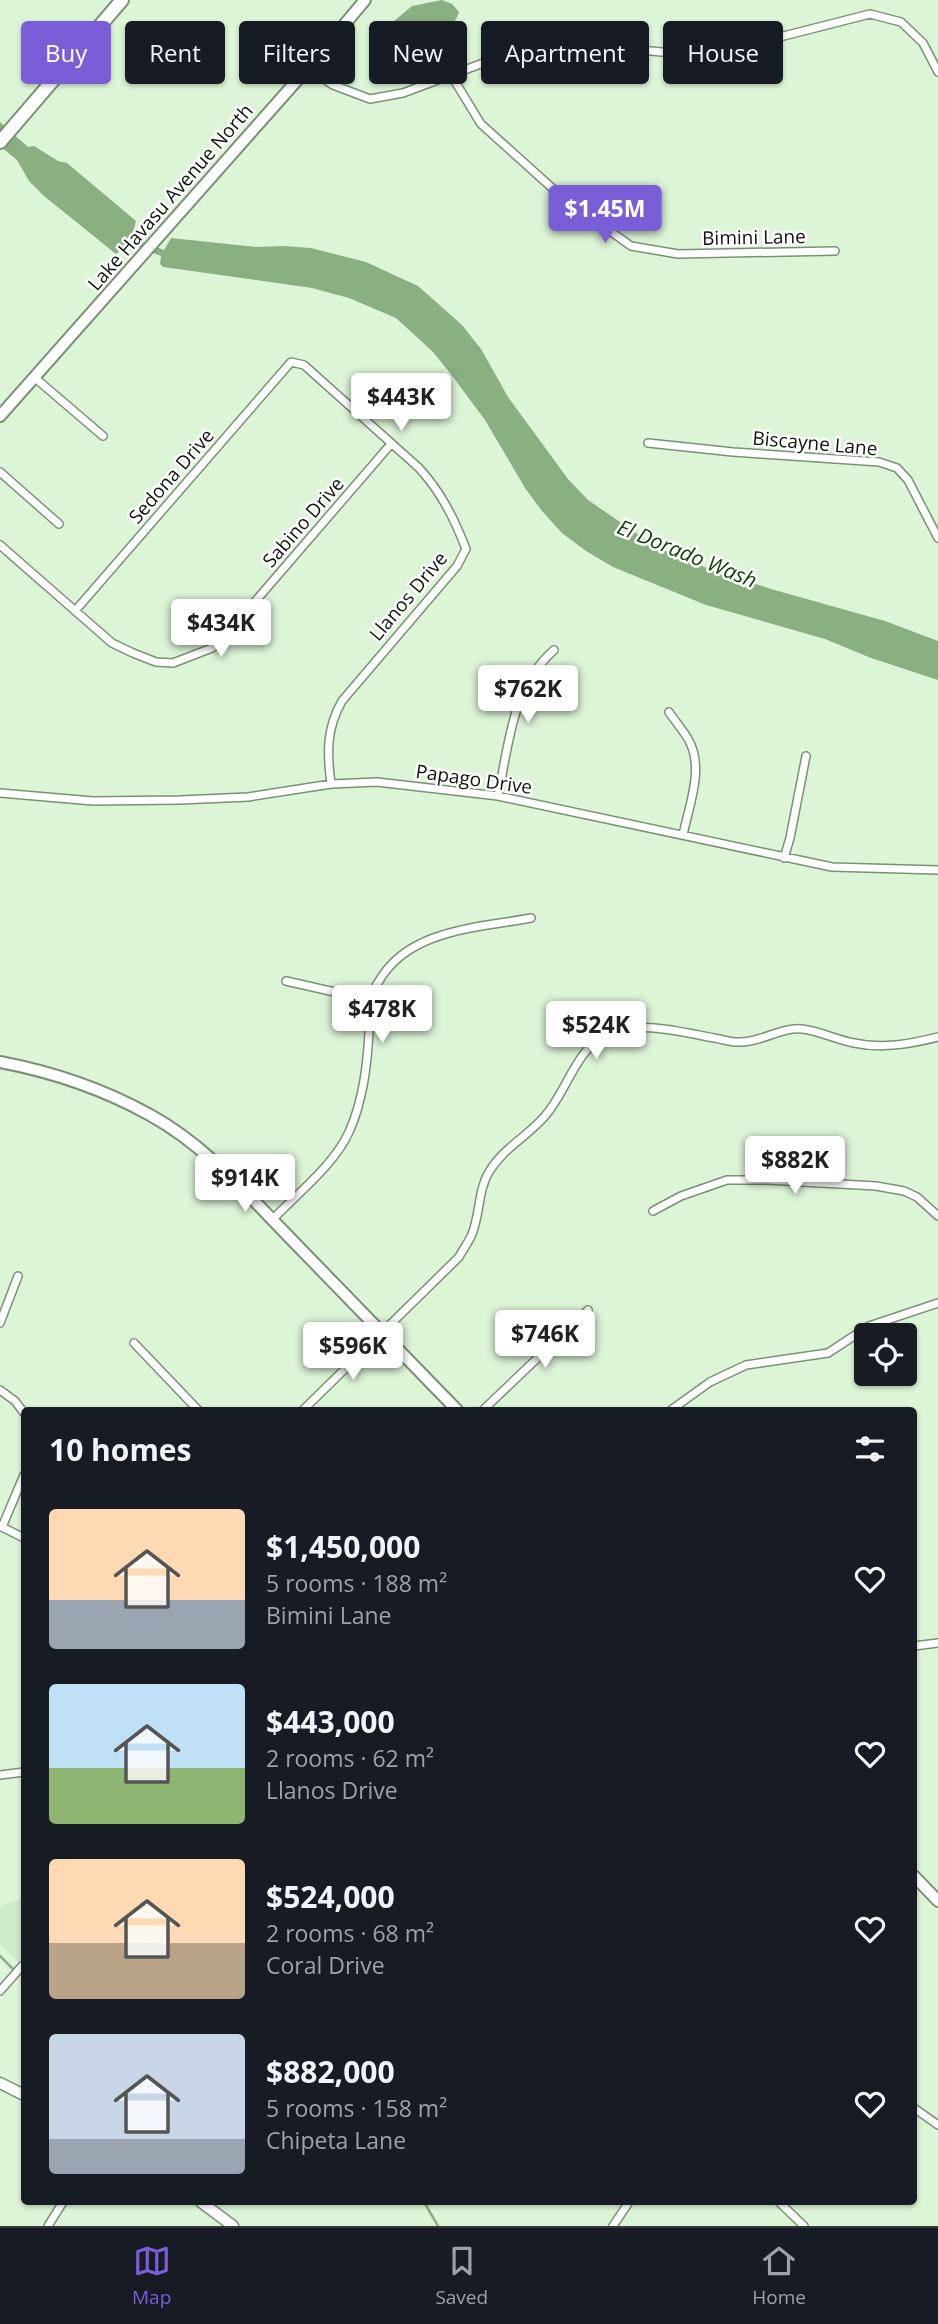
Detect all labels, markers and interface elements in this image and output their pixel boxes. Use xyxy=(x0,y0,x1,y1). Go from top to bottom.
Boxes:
chip: Buy xyxy=(21,21,111,84)
chip: Rent xyxy=(125,21,225,84)
chip: Filters xyxy=(239,21,355,84)
chip: New xyxy=(369,21,467,84)
chip: Apartment xyxy=(481,21,649,84)
chip: House xyxy=(663,21,783,84)
street label: Lake Havasu Avenue North xyxy=(82,98,258,296)
pin: $1.45M xyxy=(548,186,662,245)
text: $1.45M xyxy=(565,192,645,224)
street label: Bimini Lane xyxy=(702,223,806,251)
pin: $443K xyxy=(352,374,450,433)
text: $443K xyxy=(367,380,435,412)
street label: Sedona Drive xyxy=(123,423,219,529)
street label: Biscayne Lane xyxy=(751,425,879,461)
street label: Sabino Drive xyxy=(256,471,350,573)
water label: El Dorado Wash xyxy=(614,512,761,594)
street label: Llanos Drive xyxy=(363,546,453,646)
pin: $434K xyxy=(172,600,270,659)
text: $434K xyxy=(187,606,255,638)
pin: $762K xyxy=(479,666,577,725)
text: $762K xyxy=(494,672,562,704)
street label: Papago Drive xyxy=(414,758,534,800)
pin: $478K xyxy=(333,986,431,1045)
text: $478K xyxy=(348,992,416,1024)
pin: $524K xyxy=(547,1002,645,1061)
text: $524K xyxy=(562,1008,630,1040)
pin: $882K xyxy=(746,1136,844,1196)
text: $882K xyxy=(761,1143,829,1175)
pin: $914K xyxy=(196,1154,294,1214)
text: $914K xyxy=(211,1161,279,1193)
pin: $746K xyxy=(496,1310,594,1370)
text: $746K xyxy=(511,1317,579,1349)
pin: $596K xyxy=(304,1322,402,1382)
map controls xyxy=(854,1323,917,1386)
button: locate xyxy=(854,1323,917,1386)
text: $596K xyxy=(319,1329,387,1361)
text: 10 homes xyxy=(49,1429,192,1470)
icon: filters xyxy=(851,1430,889,1468)
text: $1,450,000 xyxy=(266,1526,420,1567)
icon: home xyxy=(105,1537,189,1621)
icon: heart xyxy=(851,1560,889,1598)
text: 5 rooms · 188 m² xyxy=(266,1567,447,1599)
text: Bimini Lane xyxy=(266,1599,391,1631)
text: $443,000 xyxy=(266,1701,395,1742)
icon: home xyxy=(105,1712,189,1796)
icon: heart xyxy=(851,1735,889,1773)
text: 2 rooms · 62 m² xyxy=(266,1742,434,1774)
text: Llanos Drive xyxy=(266,1774,398,1806)
text: $524,000 xyxy=(266,1876,395,1917)
icon: home xyxy=(105,1887,189,1971)
icon: heart xyxy=(851,1910,889,1948)
text: 2 rooms · 68 m² xyxy=(266,1917,434,1949)
text: Coral Drive xyxy=(266,1949,385,1981)
text: $882,000 xyxy=(266,2051,395,2092)
icon: home xyxy=(105,2062,189,2146)
icon: heart xyxy=(851,2085,889,2123)
text: 5 rooms · 158 m² xyxy=(266,2092,447,2124)
text: Chipeta Lane xyxy=(266,2124,406,2156)
tab: Map xyxy=(132,2242,171,2310)
tab: Saved xyxy=(435,2242,488,2310)
tab: Home xyxy=(752,2242,806,2310)

